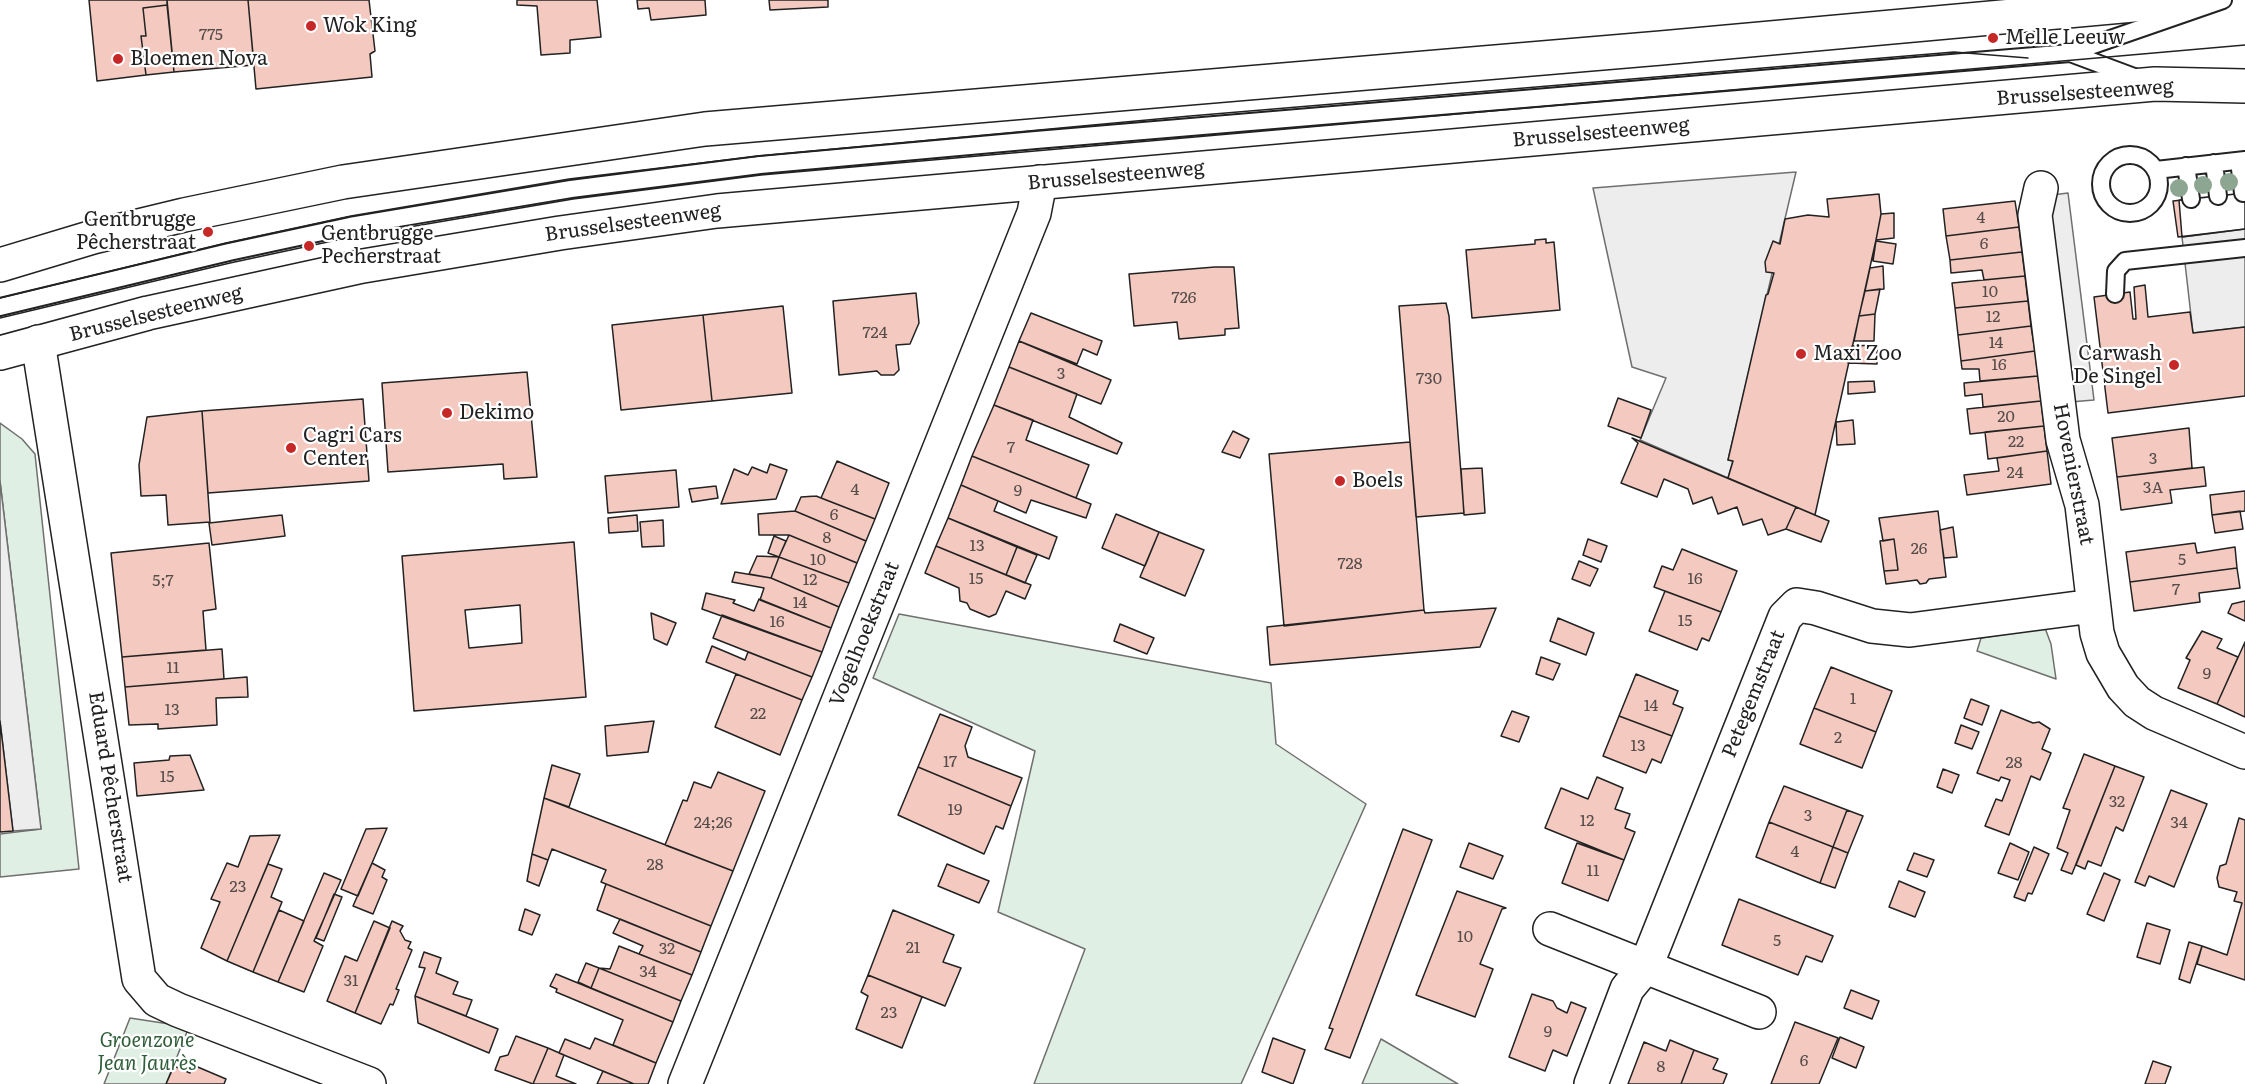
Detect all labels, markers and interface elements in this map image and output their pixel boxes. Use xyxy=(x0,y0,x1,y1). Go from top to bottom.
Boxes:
place label: Wok King xyxy=(323,14,417,38)
marker: Wok King xyxy=(304,19,318,33)
house number: 775 xyxy=(199,25,223,45)
place label: Melle Leeuw xyxy=(2005,26,2125,50)
marker: Melle Leeuw xyxy=(1986,31,2000,45)
place label: Bloemen Nova xyxy=(130,47,268,71)
marker: Bloemen Nova xyxy=(111,52,125,66)
street label: Brusselsesteenweg xyxy=(1996,75,2174,111)
street label: Brusselsesteenweg xyxy=(1511,113,1691,153)
street label: Brusselsesteenweg xyxy=(1026,156,1206,196)
street label: Brusselsesteenweg xyxy=(543,199,723,247)
place label: Gentbrugge Pêcherstraat xyxy=(76,208,196,255)
house number: 4 xyxy=(1977,208,1985,228)
place label: Gentbrugge Pecherstraat xyxy=(321,222,441,269)
marker: Gentbrugge Pêcherstraat xyxy=(201,225,215,239)
house number: 6 xyxy=(1980,234,1988,254)
marker: Gentbrugge Pecherstraat xyxy=(302,239,316,253)
street label: Brusselsesteenweg xyxy=(67,281,245,347)
house number: 10 xyxy=(1982,282,1998,302)
house number: 726 xyxy=(1172,288,1196,308)
house number: 12 xyxy=(1986,307,2000,327)
house number: 724 xyxy=(862,323,888,343)
house number: 14 xyxy=(1989,333,2003,353)
place label: Maxi Zoo xyxy=(1813,342,1902,366)
place label: Carwash De Singel xyxy=(2073,342,2162,389)
marker: Maxi Zoo xyxy=(1794,347,1808,361)
house number: 16 xyxy=(1991,355,2007,375)
marker: Carwash De Singel xyxy=(2167,358,2181,372)
house number: 3 xyxy=(1057,364,1065,384)
house number: 730 xyxy=(1416,369,1442,389)
place label: Dekimo xyxy=(459,401,534,425)
street label: Hovenierstraat xyxy=(2047,401,2099,547)
marker: Dekimo xyxy=(440,406,454,420)
house number: 20 xyxy=(1997,407,2015,427)
place label: Cagri Cars Center xyxy=(303,424,402,471)
house number: 22 xyxy=(2008,432,2024,452)
house number: 7 xyxy=(1007,438,1015,458)
marker: Cagri Cars Center xyxy=(284,441,298,455)
house number: 3 xyxy=(2149,449,2157,469)
house number: 24 xyxy=(2007,463,2023,483)
place label: Boels xyxy=(1352,469,1403,493)
marker: Boels xyxy=(1333,474,1347,488)
house number: 3A xyxy=(2143,478,2163,498)
house number: 4 xyxy=(851,480,859,500)
house number: 9 xyxy=(1014,481,1022,501)
house number: 6 xyxy=(830,505,838,525)
house number: 8 xyxy=(823,528,831,548)
house number: 13 xyxy=(969,536,985,556)
house number: 26 xyxy=(1911,539,1927,559)
house number: 10 xyxy=(810,550,826,570)
house number: 5 xyxy=(2178,550,2186,570)
house number: 728 xyxy=(1337,554,1363,574)
street label: Vogelhoekstraat xyxy=(825,558,905,710)
house number: 15 xyxy=(969,569,983,589)
house number: 16 xyxy=(1687,569,1703,589)
house number: 12 xyxy=(803,570,817,590)
house number: 5;7 xyxy=(152,571,174,591)
house number: 7 xyxy=(2172,580,2180,600)
house number: 14 xyxy=(793,593,807,613)
house number: 15 xyxy=(1678,611,1692,631)
house number: 16 xyxy=(769,612,785,632)
street label: Petegemstraat xyxy=(1717,627,1791,761)
house number: 11 xyxy=(166,658,180,678)
house number: 9 xyxy=(2203,664,2211,684)
house number: 1 xyxy=(1850,689,1856,709)
street label: Eduard Pêcherstraat xyxy=(83,690,137,884)
house number: 14 xyxy=(1644,696,1658,716)
house number: 13 xyxy=(164,700,180,720)
house number: 22 xyxy=(750,704,766,724)
house number: 2 xyxy=(1834,728,1842,748)
house number: 13 xyxy=(1630,736,1646,756)
house number: 17 xyxy=(943,752,957,772)
house number: 28 xyxy=(2006,753,2022,773)
house number: 15 xyxy=(160,767,174,787)
house number: 32 xyxy=(2109,792,2125,812)
house number: 19 xyxy=(948,800,962,820)
house number: 3 xyxy=(1804,806,1812,826)
house number: 12 xyxy=(1580,811,1594,831)
house number: 24;26 xyxy=(694,813,732,833)
house number: 34 xyxy=(2170,813,2188,833)
house number: 4 xyxy=(1791,842,1799,862)
house number: 28 xyxy=(647,855,663,875)
house number: 11 xyxy=(1586,861,1600,881)
house number: 23 xyxy=(230,877,246,897)
house number: 10 xyxy=(1457,927,1473,947)
house number: 5 xyxy=(1773,931,1781,951)
house number: 21 xyxy=(906,938,920,958)
house number: 32 xyxy=(659,939,675,959)
house number: 34 xyxy=(639,962,657,982)
house number: 31 xyxy=(343,971,359,991)
house number: 23 xyxy=(881,1003,897,1023)
house number: 9 xyxy=(1544,1022,1552,1042)
park label: Groenzone Jean Jaurès xyxy=(97,1029,197,1076)
house number: 6 xyxy=(1800,1051,1808,1071)
house number: 8 xyxy=(1657,1057,1665,1077)

